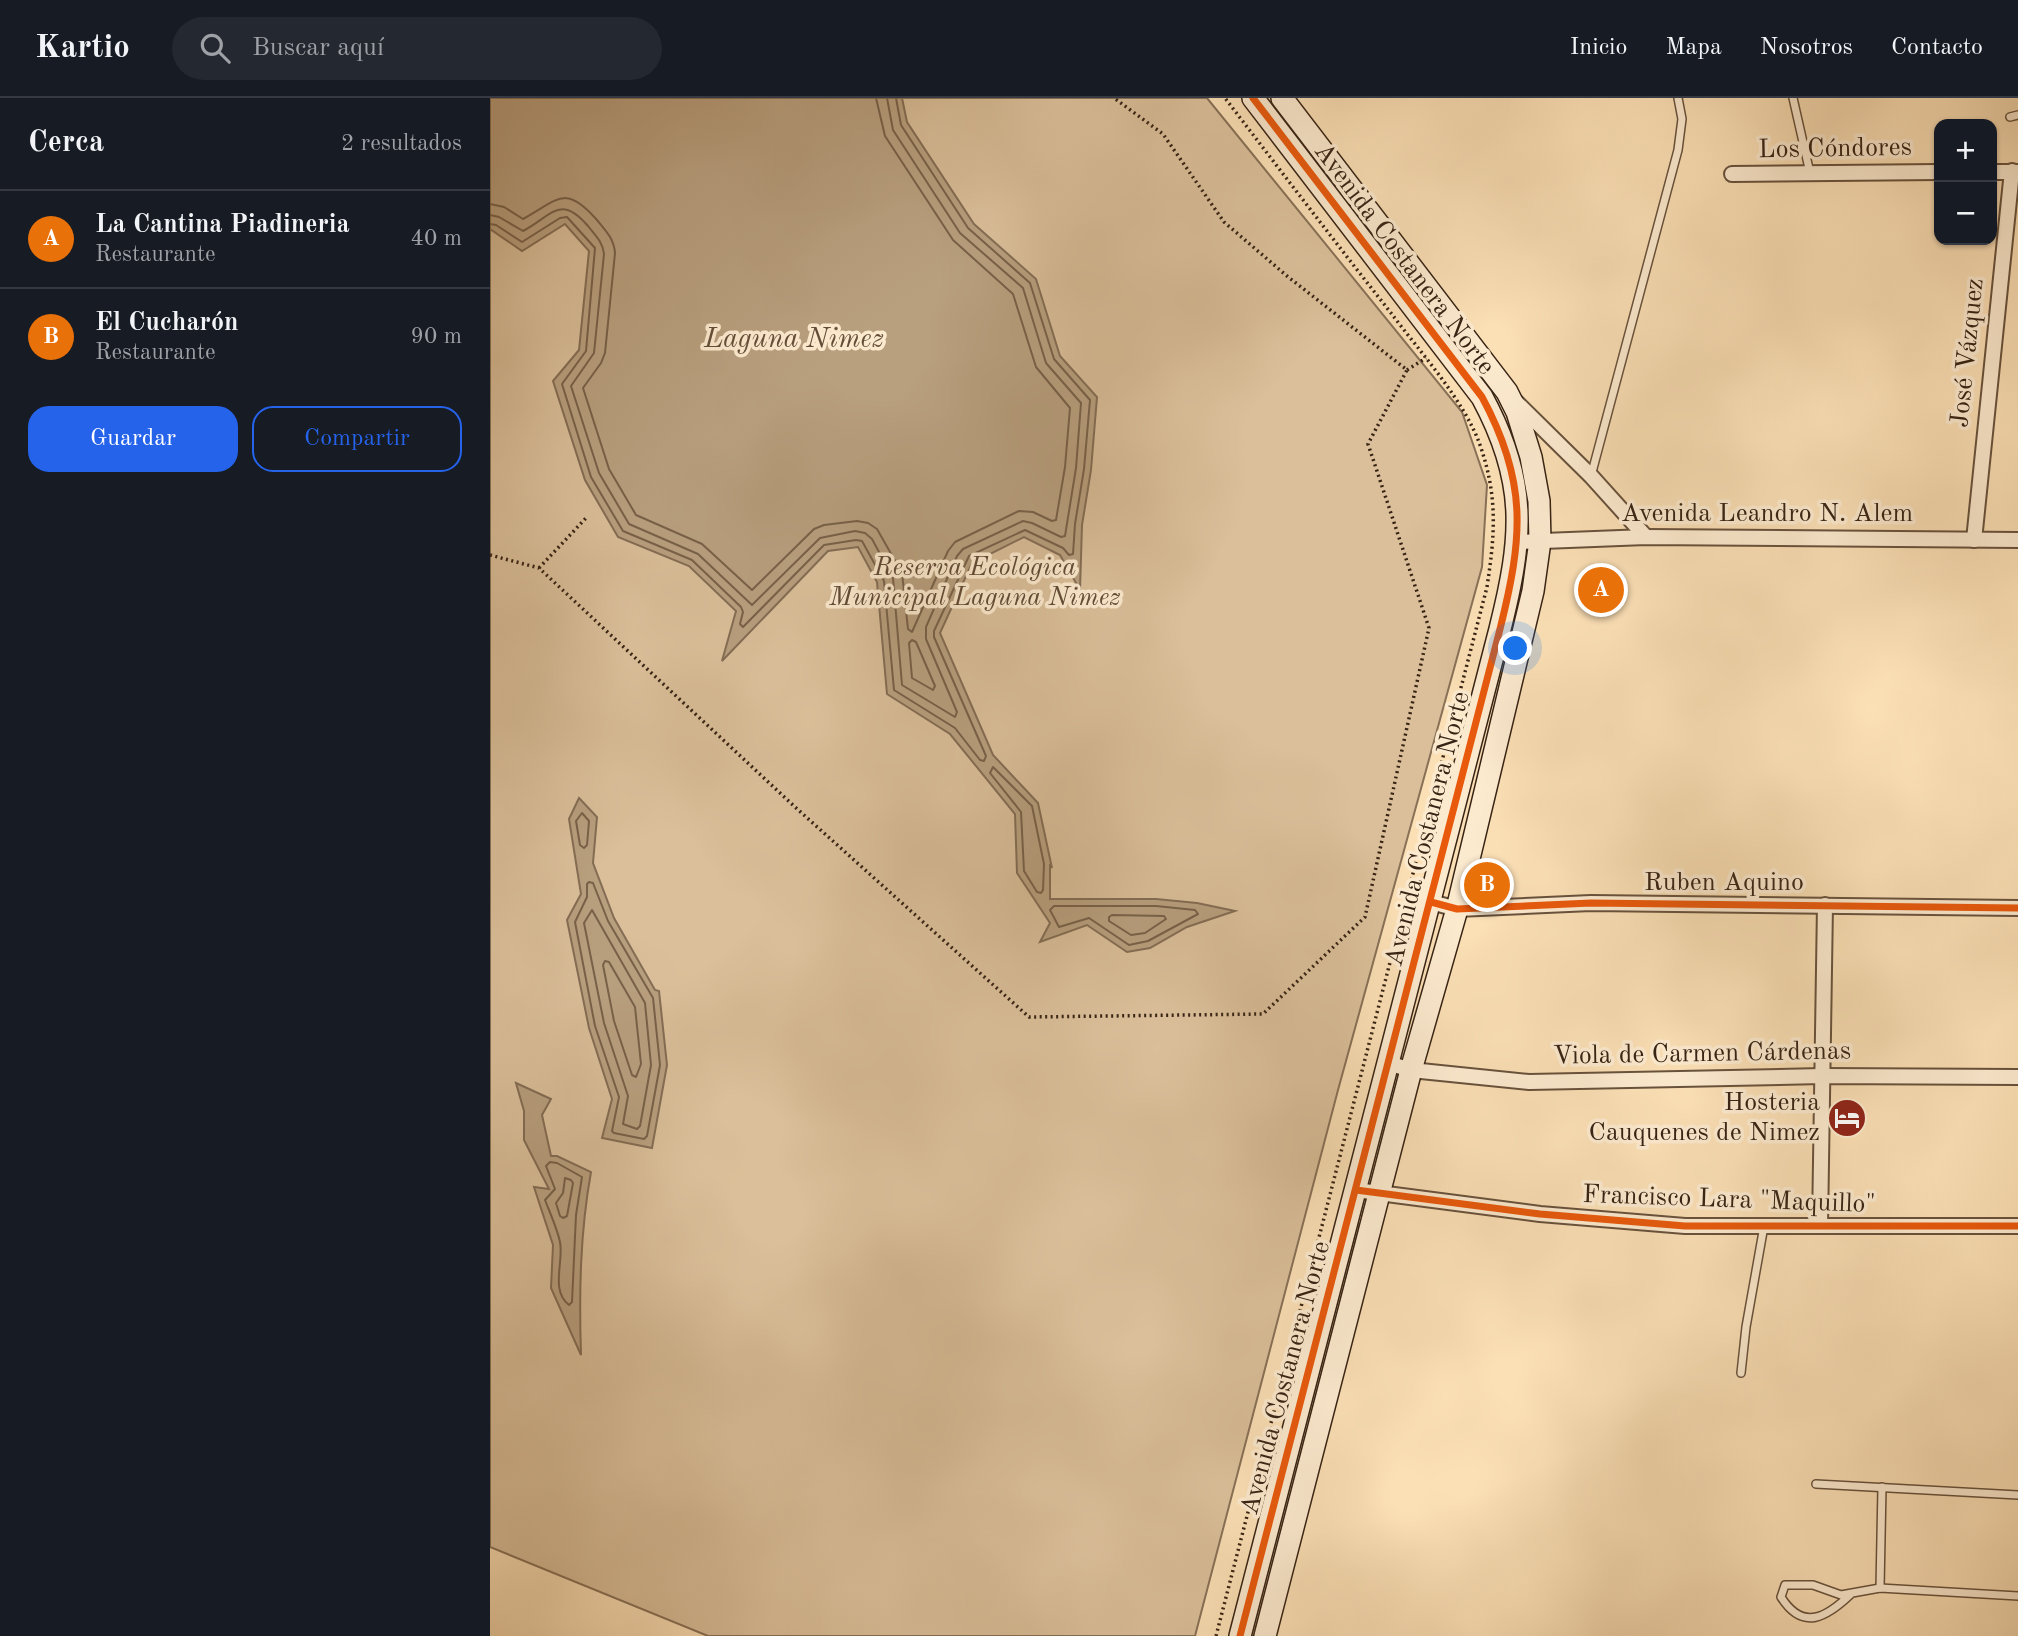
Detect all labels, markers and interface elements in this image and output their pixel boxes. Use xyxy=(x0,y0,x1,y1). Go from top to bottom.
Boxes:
search box xyxy=(172,17,662,80)
icon: search xyxy=(196,29,234,67)
text: Kartio xyxy=(35,32,130,65)
text: Buscar aquí xyxy=(252,35,384,61)
text: Inicio xyxy=(1570,36,1628,60)
text: Mapa xyxy=(1666,36,1722,60)
text: Nosotros xyxy=(1760,36,1853,60)
text: Contacto xyxy=(1891,36,1983,60)
map controls xyxy=(1934,119,1997,245)
button: + xyxy=(1934,119,1997,182)
text: Cerca xyxy=(28,128,104,158)
text: 2 resultados xyxy=(341,132,462,155)
street label: Los Cóndores xyxy=(1758,135,1912,163)
street label: Avenida Costanera Norte xyxy=(1309,138,1499,380)
button: − xyxy=(1934,182,1997,245)
text: La Cantina Piadineria xyxy=(95,212,350,238)
text: A xyxy=(42,227,60,250)
text: 40 m xyxy=(411,227,462,250)
text: Restaurante xyxy=(95,243,216,266)
street label: José Vázquez xyxy=(1947,277,1989,429)
text: El Cucharón xyxy=(95,310,238,336)
text: B xyxy=(43,325,59,348)
text: 90 m xyxy=(411,325,462,348)
water label: Laguna Nimez xyxy=(703,326,884,354)
text: Restaurante xyxy=(95,341,216,364)
button: Guardar xyxy=(28,406,238,472)
button: Compartir xyxy=(252,406,462,472)
street label: Avenida Leandro N. Alem xyxy=(1621,501,1913,527)
park label: Reserva Ecológica Municipal Laguna Nimez xyxy=(828,555,1121,611)
pin: A xyxy=(1578,564,1624,616)
your location xyxy=(1498,631,1532,665)
street label: Avenida Costanera Norte xyxy=(1381,689,1475,969)
pin: B xyxy=(1464,859,1510,911)
street label: Ruben Aquino xyxy=(1644,870,1804,896)
street label: Viola de Carmen Cárdenas xyxy=(1553,1038,1851,1070)
place label: Hosteria Cauquenes de Nimez xyxy=(1588,1090,1820,1146)
hotel icon: Hosteria Cauquenes de Nimez xyxy=(1826,1097,1868,1139)
street label: Francisco Lara "Maquillo" xyxy=(1582,1182,1876,1218)
street label: Avenida Costanera Norte xyxy=(1237,1238,1335,1518)

